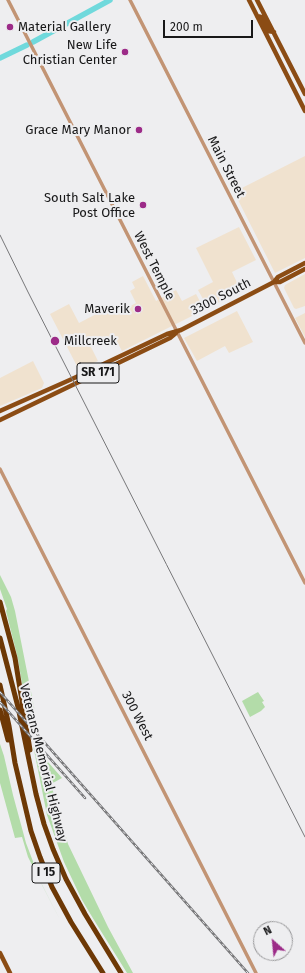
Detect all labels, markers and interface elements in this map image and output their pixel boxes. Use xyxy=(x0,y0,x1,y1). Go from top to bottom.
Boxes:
scale bar xyxy=(165,12,255,38)
place label: Material Gallery xyxy=(18,19,111,35)
text: 200 m xyxy=(170,20,203,34)
marker: Material Gallery xyxy=(5,22,15,32)
place label: New Life Christian Center xyxy=(23,37,117,68)
marker: New Life Christian Center xyxy=(120,47,130,57)
place label: Grace Mary Manor xyxy=(25,122,131,138)
marker: Grace Mary Manor xyxy=(134,125,144,135)
street label: Main Street xyxy=(204,134,248,200)
place label: South Salt Lake Post Office xyxy=(44,190,135,221)
marker: South Salt Lake Post Office xyxy=(138,200,148,210)
street label: West Temple xyxy=(130,229,178,303)
street label: 3300 South xyxy=(188,275,254,319)
place label: Maverik xyxy=(84,301,130,317)
marker: Maverik xyxy=(133,304,143,314)
place label: Millcreek xyxy=(64,333,117,349)
marker: Millcreek xyxy=(49,335,61,347)
road number: SR 171 xyxy=(77,363,119,383)
street label: Veterans Memorial Highway xyxy=(16,682,70,844)
street label: 300 West xyxy=(118,689,156,743)
road number: I 15 xyxy=(32,863,60,883)
north arrow xyxy=(253,921,293,961)
text: N xyxy=(262,923,274,938)

